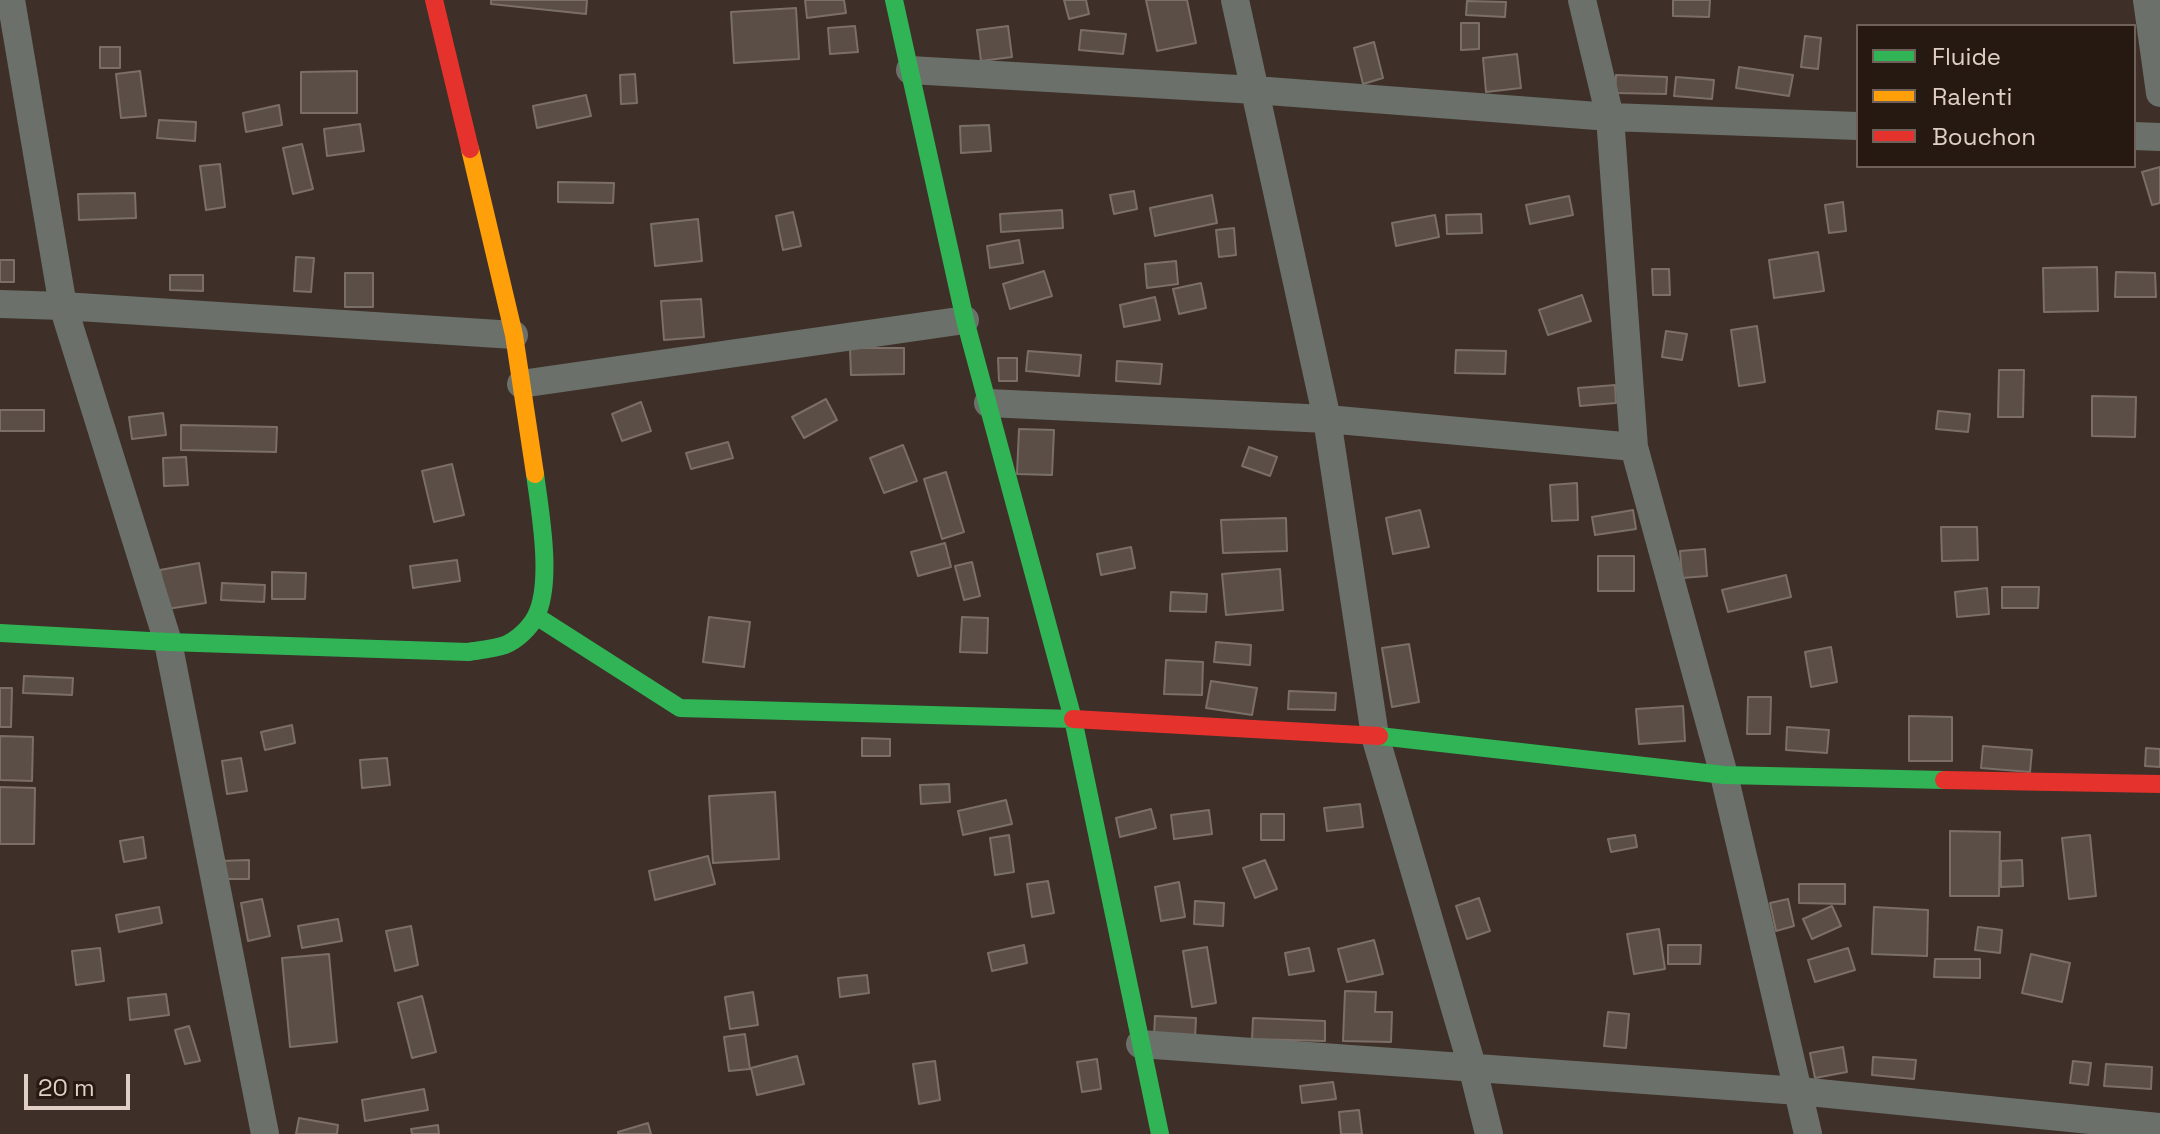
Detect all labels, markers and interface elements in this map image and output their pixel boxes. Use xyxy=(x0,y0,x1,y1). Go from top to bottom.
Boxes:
legend xyxy=(1856,24,2136,168)
text: Fluide xyxy=(1932,41,2001,72)
text: Ralenti xyxy=(1932,81,2012,112)
text: Bouchon xyxy=(1932,121,2036,152)
scale bar xyxy=(28,1058,134,1108)
text: 20 m xyxy=(38,1072,95,1103)

